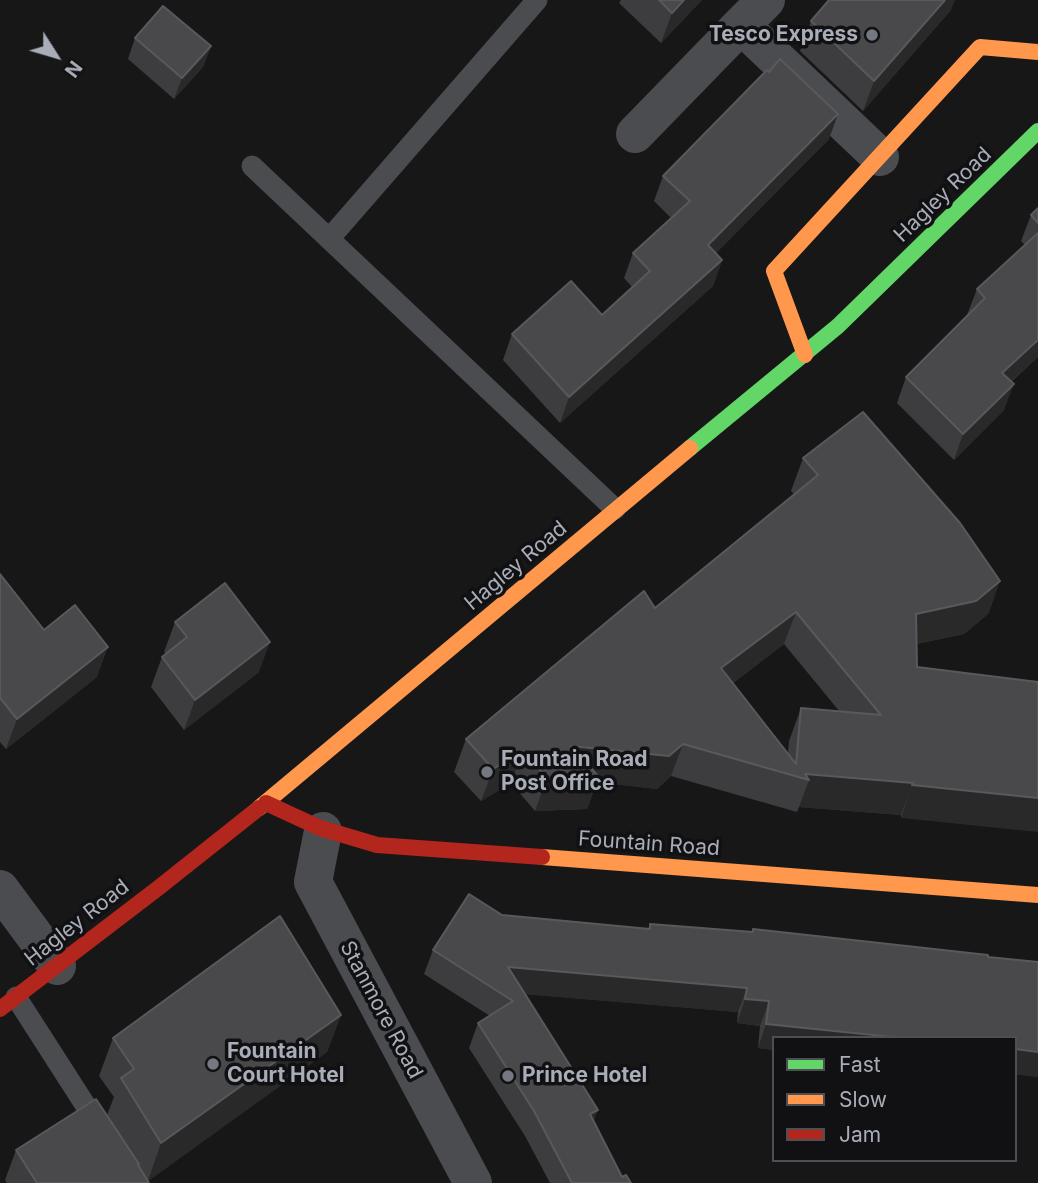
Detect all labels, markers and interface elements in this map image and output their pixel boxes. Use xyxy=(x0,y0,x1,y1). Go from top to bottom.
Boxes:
north arrow xyxy=(21,21,91,91)
place label: Tesco Express xyxy=(709,22,858,48)
marker: Tesco Express xyxy=(864,27,880,43)
text: N xyxy=(60,56,87,82)
street label: Hagley Road xyxy=(889,142,997,248)
street label: Hagley Road xyxy=(460,516,572,616)
place label: Fountain Road Post Office xyxy=(501,747,648,797)
marker: Fountain Road Post Office xyxy=(479,764,495,780)
street label: Fountain Road xyxy=(577,826,721,862)
street label: Hagley Road xyxy=(20,874,134,972)
street label: Stanmore Road xyxy=(334,937,428,1083)
legend xyxy=(772,1036,1017,1162)
place label: Fountain Court Hotel xyxy=(227,1039,344,1089)
text: Fast xyxy=(839,1052,881,1077)
marker: Fountain Court Hotel xyxy=(205,1056,221,1072)
place label: Prince Hotel xyxy=(522,1063,647,1089)
marker: Prince Hotel xyxy=(500,1068,516,1084)
text: Slow xyxy=(839,1087,887,1112)
text: Jam xyxy=(839,1122,881,1147)

